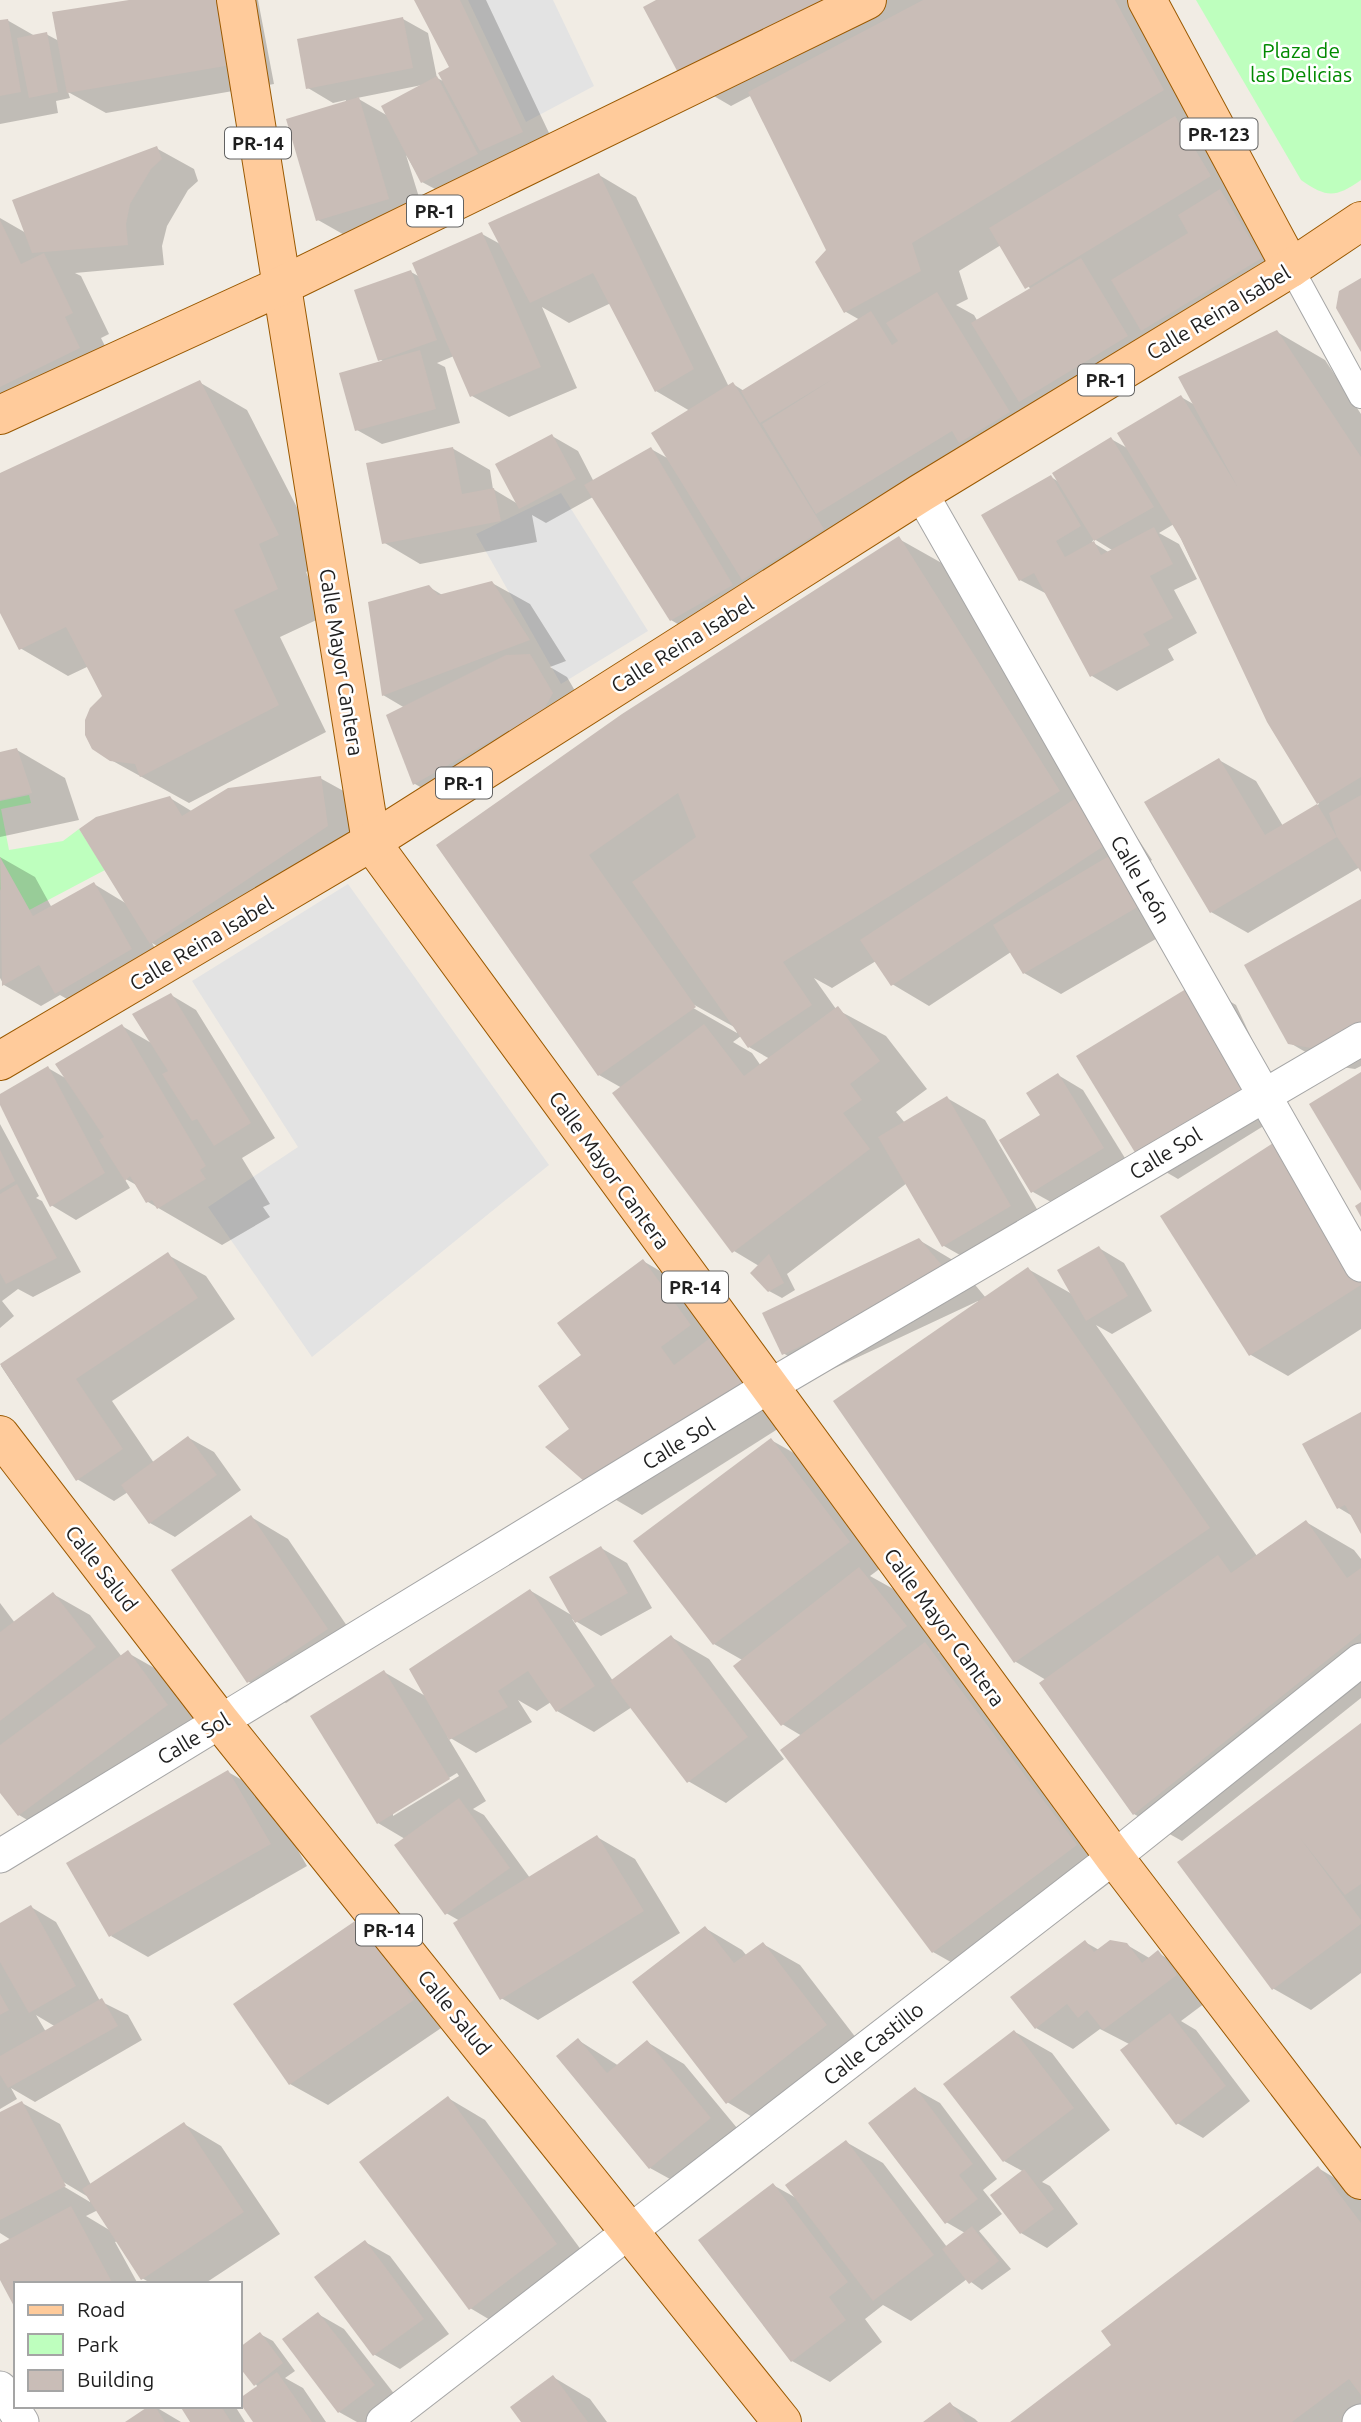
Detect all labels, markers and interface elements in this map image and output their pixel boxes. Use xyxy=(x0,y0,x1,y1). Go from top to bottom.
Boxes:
park label: Plaza de las Delicias xyxy=(1250,38,1352,86)
road number: PR-123 xyxy=(1180,118,1258,150)
road number: PR-14 xyxy=(225,127,291,158)
road number: PR-1 xyxy=(407,196,463,226)
street label: Calle Reina Isabel xyxy=(1142,260,1294,364)
road number: PR-1 xyxy=(1078,364,1134,396)
street label: Calle Mayor Cantera xyxy=(315,567,369,757)
street label: Calle Reina Isabel xyxy=(606,591,758,697)
road number: PR-1 xyxy=(436,768,492,798)
street label: Calle León xyxy=(1106,831,1176,927)
street label: Calle Reina Isabel xyxy=(125,891,277,995)
street label: Calle Mayor Cantera xyxy=(545,1086,675,1254)
street label: Calle Sol xyxy=(1125,1122,1205,1184)
road number: PR-14 xyxy=(662,1272,728,1302)
street label: Calle Sol xyxy=(638,1412,718,1474)
street label: Calle Salud xyxy=(61,1520,143,1616)
street label: Calle Mayor Cantera xyxy=(880,1543,1010,1711)
street label: Calle Sol xyxy=(153,1707,233,1769)
road number: PR-14 xyxy=(356,1914,422,1946)
street label: Calle Salud xyxy=(413,1965,497,2059)
street label: Calle Castillo xyxy=(818,1996,928,2090)
legend xyxy=(14,2282,242,2408)
text: Road xyxy=(77,2297,125,2321)
text: Park xyxy=(77,2332,119,2356)
text: Building xyxy=(77,2367,154,2391)

